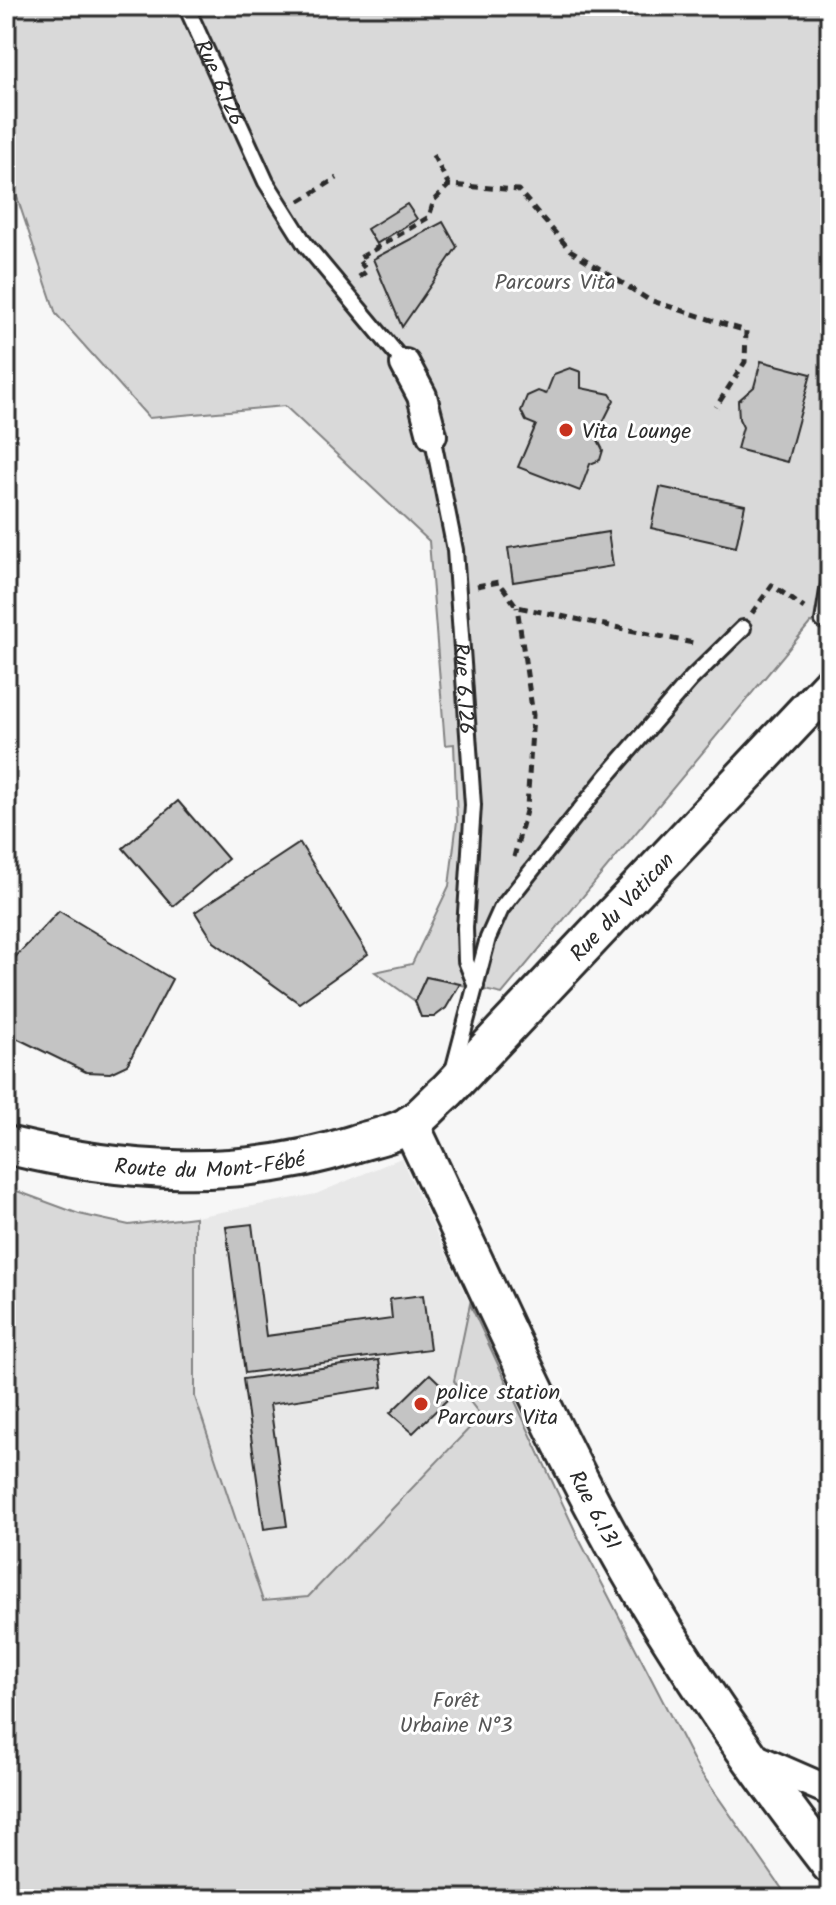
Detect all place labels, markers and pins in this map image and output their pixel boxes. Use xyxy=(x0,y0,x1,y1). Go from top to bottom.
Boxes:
place label: Vita Lounge xyxy=(582,415,691,450)
marker: Vita Lounge xyxy=(557,421,575,439)
place label: police station Parcours Vita xyxy=(436,1376,560,1436)
marker: police station Parcours Vita xyxy=(412,1395,430,1413)

